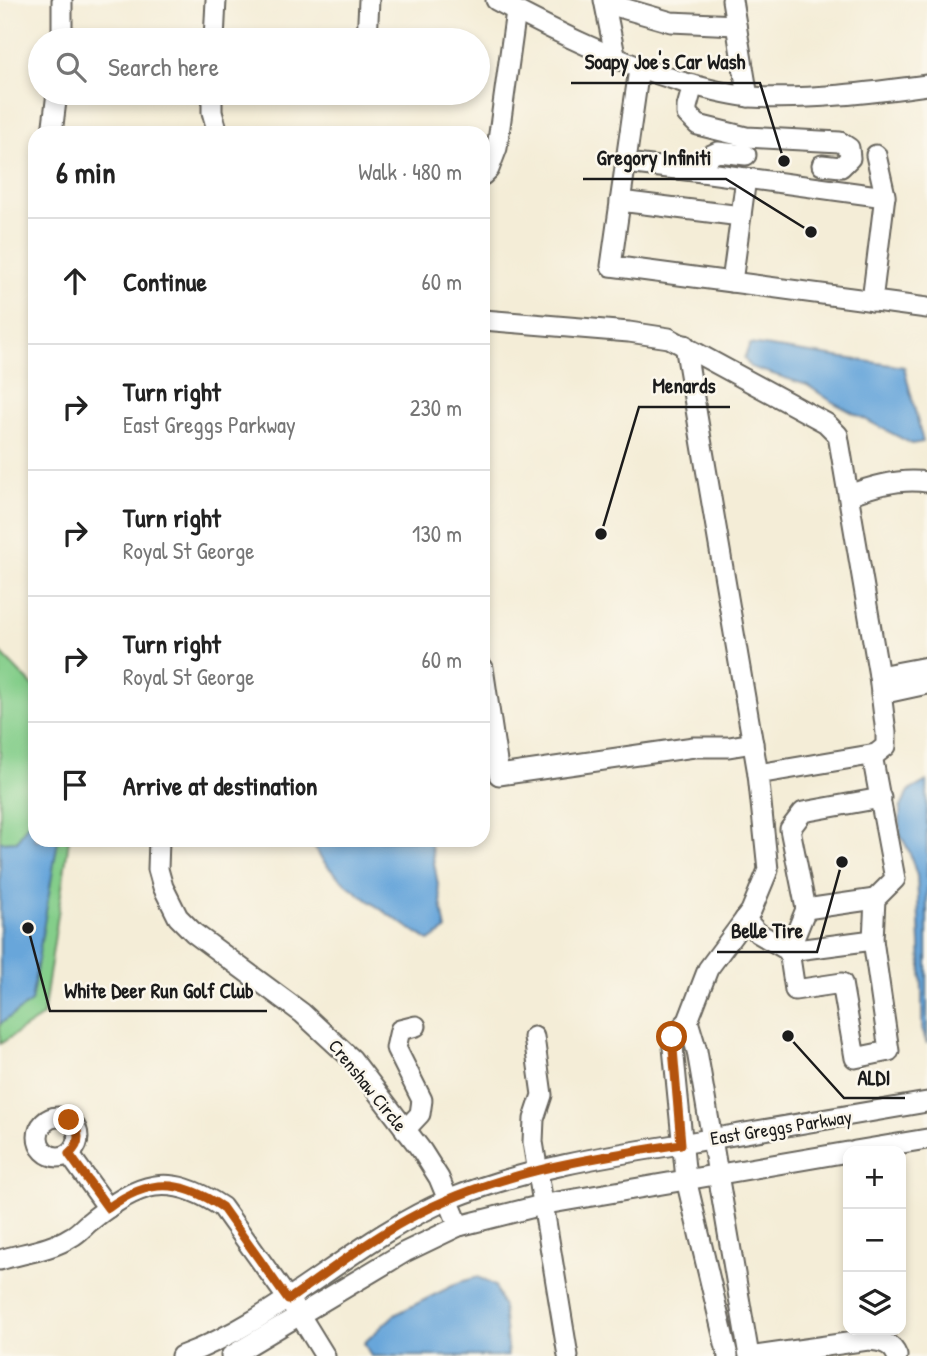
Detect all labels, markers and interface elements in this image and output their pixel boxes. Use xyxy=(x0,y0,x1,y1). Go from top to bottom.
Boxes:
search box xyxy=(28,28,490,105)
callout: Soapy Joe's Car Wash xyxy=(571,41,760,83)
text: Soapy Joe's Car Wash xyxy=(585,47,746,77)
icon: search xyxy=(52,48,90,86)
text: Search here xyxy=(108,49,219,84)
callout: Gregory Infiniti xyxy=(583,137,726,179)
text: Gregory Infiniti xyxy=(596,143,712,173)
text: 6 min xyxy=(56,152,116,192)
text: Walk · 480 m xyxy=(358,156,462,187)
icon: ahead xyxy=(56,262,94,300)
text: Continue xyxy=(123,264,207,299)
text: 60 m xyxy=(422,266,462,297)
callout: Menards xyxy=(639,365,730,407)
text: Menards xyxy=(653,371,715,400)
text: Turn right xyxy=(123,374,221,409)
icon: right xyxy=(56,388,94,426)
text: 230 m xyxy=(410,392,462,423)
text: East Greggs Parkway xyxy=(123,409,296,440)
text: Turn right xyxy=(123,500,221,535)
icon: right xyxy=(56,514,94,552)
text: 130 m xyxy=(412,518,462,549)
text: Royal St George xyxy=(123,535,254,566)
text: Turn right xyxy=(123,626,221,661)
icon: right xyxy=(56,640,94,678)
text: 60 m xyxy=(422,644,462,675)
text: Royal St George xyxy=(123,661,254,692)
icon: arrive xyxy=(56,766,94,804)
text: Arrive at destination xyxy=(123,768,318,803)
callout: Belle Tire xyxy=(717,910,817,952)
text: Belle Tire xyxy=(731,916,804,945)
callout: White Deer Run Golf Club xyxy=(50,969,267,1011)
text: White Deer Run Golf Club xyxy=(64,976,254,1005)
route start xyxy=(656,1021,687,1052)
street label: Crenshaw Circle xyxy=(323,1033,414,1137)
callout: ALDI xyxy=(844,1056,905,1098)
text: ALDI xyxy=(858,1063,890,1092)
street label: East Greggs Parkway xyxy=(708,1103,854,1151)
route end xyxy=(53,1104,84,1135)
map controls xyxy=(843,1146,906,1335)
button: + xyxy=(843,1146,906,1209)
button: − xyxy=(843,1209,906,1272)
button: layers xyxy=(843,1272,906,1335)

